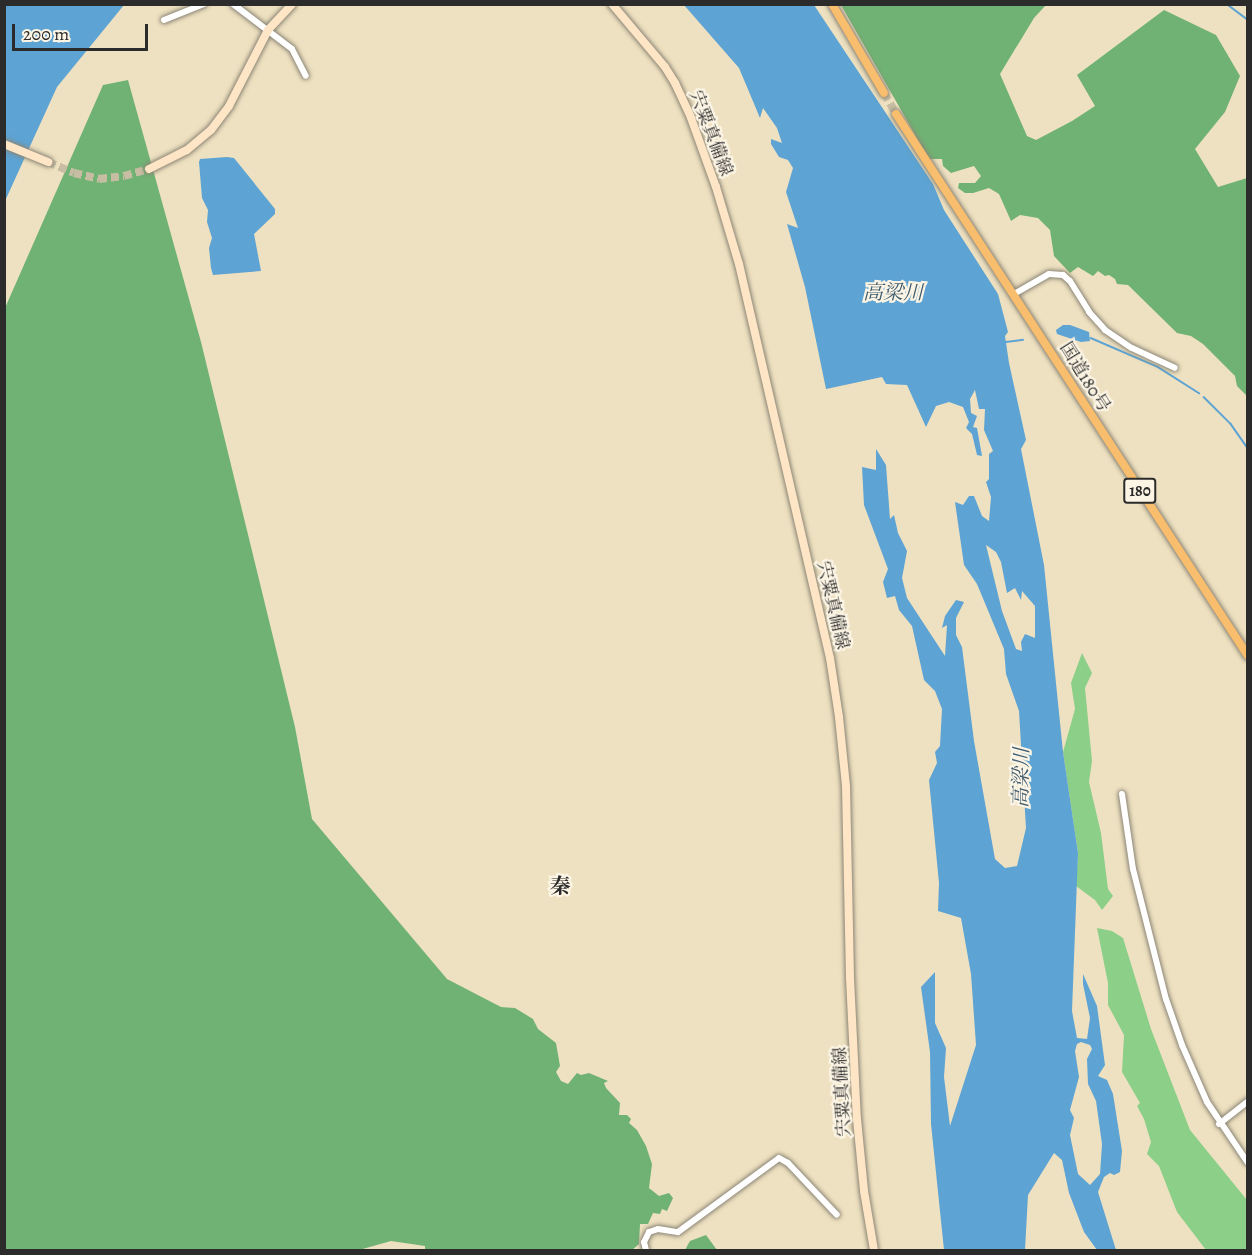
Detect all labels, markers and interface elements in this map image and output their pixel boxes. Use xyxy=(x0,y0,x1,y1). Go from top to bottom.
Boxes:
scale bar xyxy=(15,12,152,50)
text: 200 m xyxy=(23,22,69,46)
street label: 宍粟真備線 xyxy=(685,87,737,179)
water label: 高梁川 xyxy=(863,280,923,304)
street label: 国道180号 xyxy=(1055,338,1115,416)
road number: 180 xyxy=(1122,478,1158,504)
street label: 宍粟真備線 xyxy=(812,559,854,651)
water label: 高梁川 xyxy=(1008,748,1034,808)
district label: 秦 xyxy=(550,873,570,899)
street label: 宍粟真備線 xyxy=(829,1046,855,1138)

